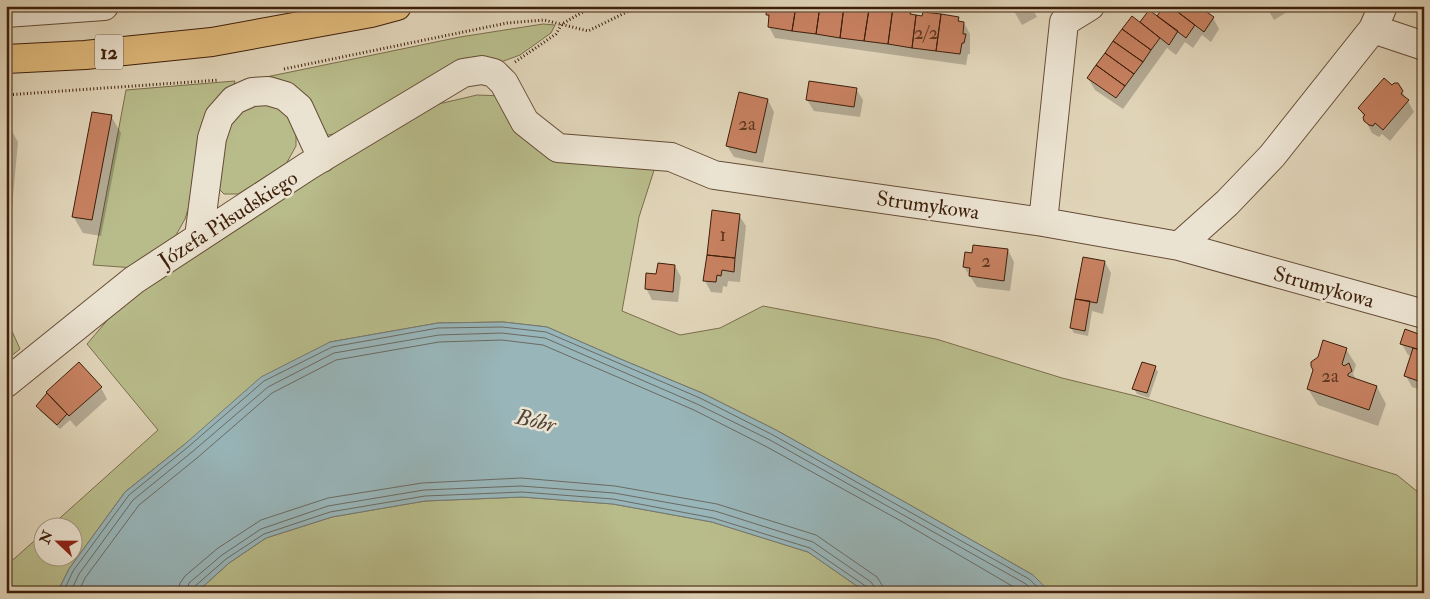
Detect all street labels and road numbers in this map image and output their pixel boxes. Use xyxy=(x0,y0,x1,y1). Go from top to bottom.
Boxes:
road number: 12 xyxy=(95,34,123,70)
street label: Józefa Piłsudskiego xyxy=(153,164,303,275)
street label: Strumykowa xyxy=(875,185,981,226)
street label: Strumykowa xyxy=(1270,260,1378,315)

